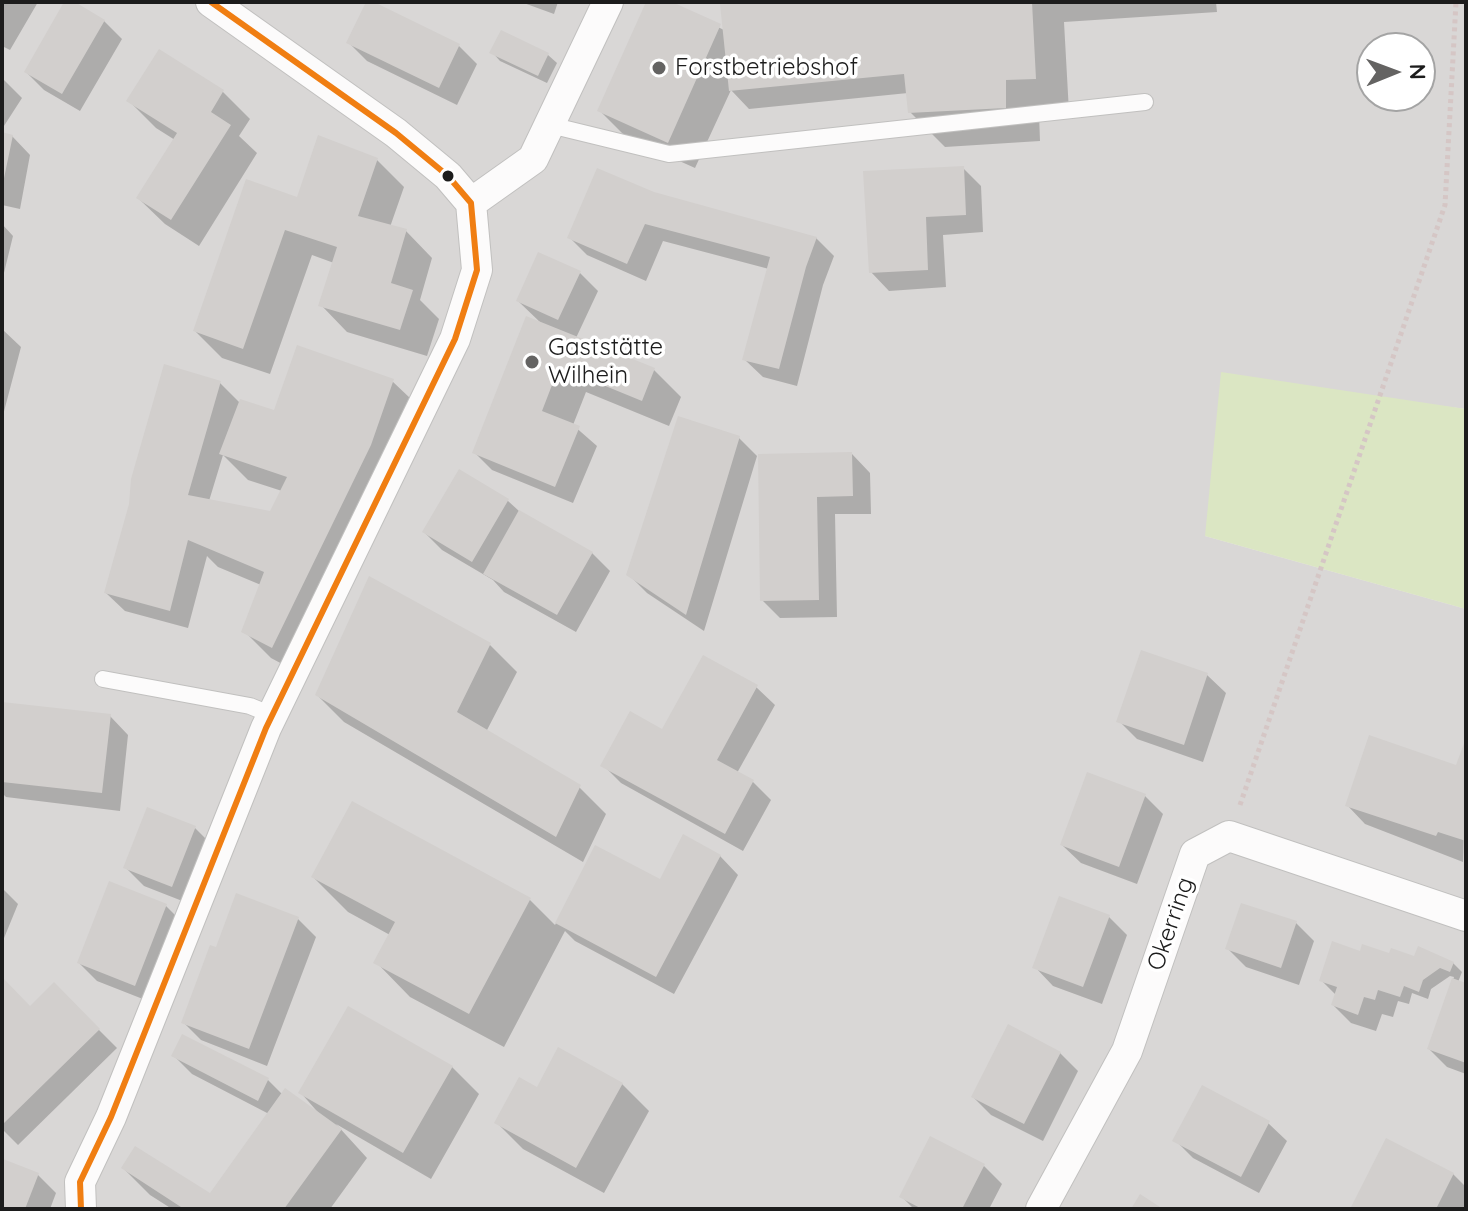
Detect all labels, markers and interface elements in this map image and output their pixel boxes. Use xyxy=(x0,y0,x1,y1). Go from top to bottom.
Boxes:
north arrow xyxy=(1356,32,1436,112)
place label: Forstbetriebshof xyxy=(675,54,858,82)
marker: Forstbetriebshof xyxy=(650,59,668,77)
text: N xyxy=(1404,63,1432,80)
unlabelled marker xyxy=(440,168,456,184)
place label: Gaststätte Wilhein xyxy=(548,334,663,390)
marker: Gaststätte Wilhein xyxy=(523,353,541,371)
street label: Okerring xyxy=(1142,874,1200,974)

